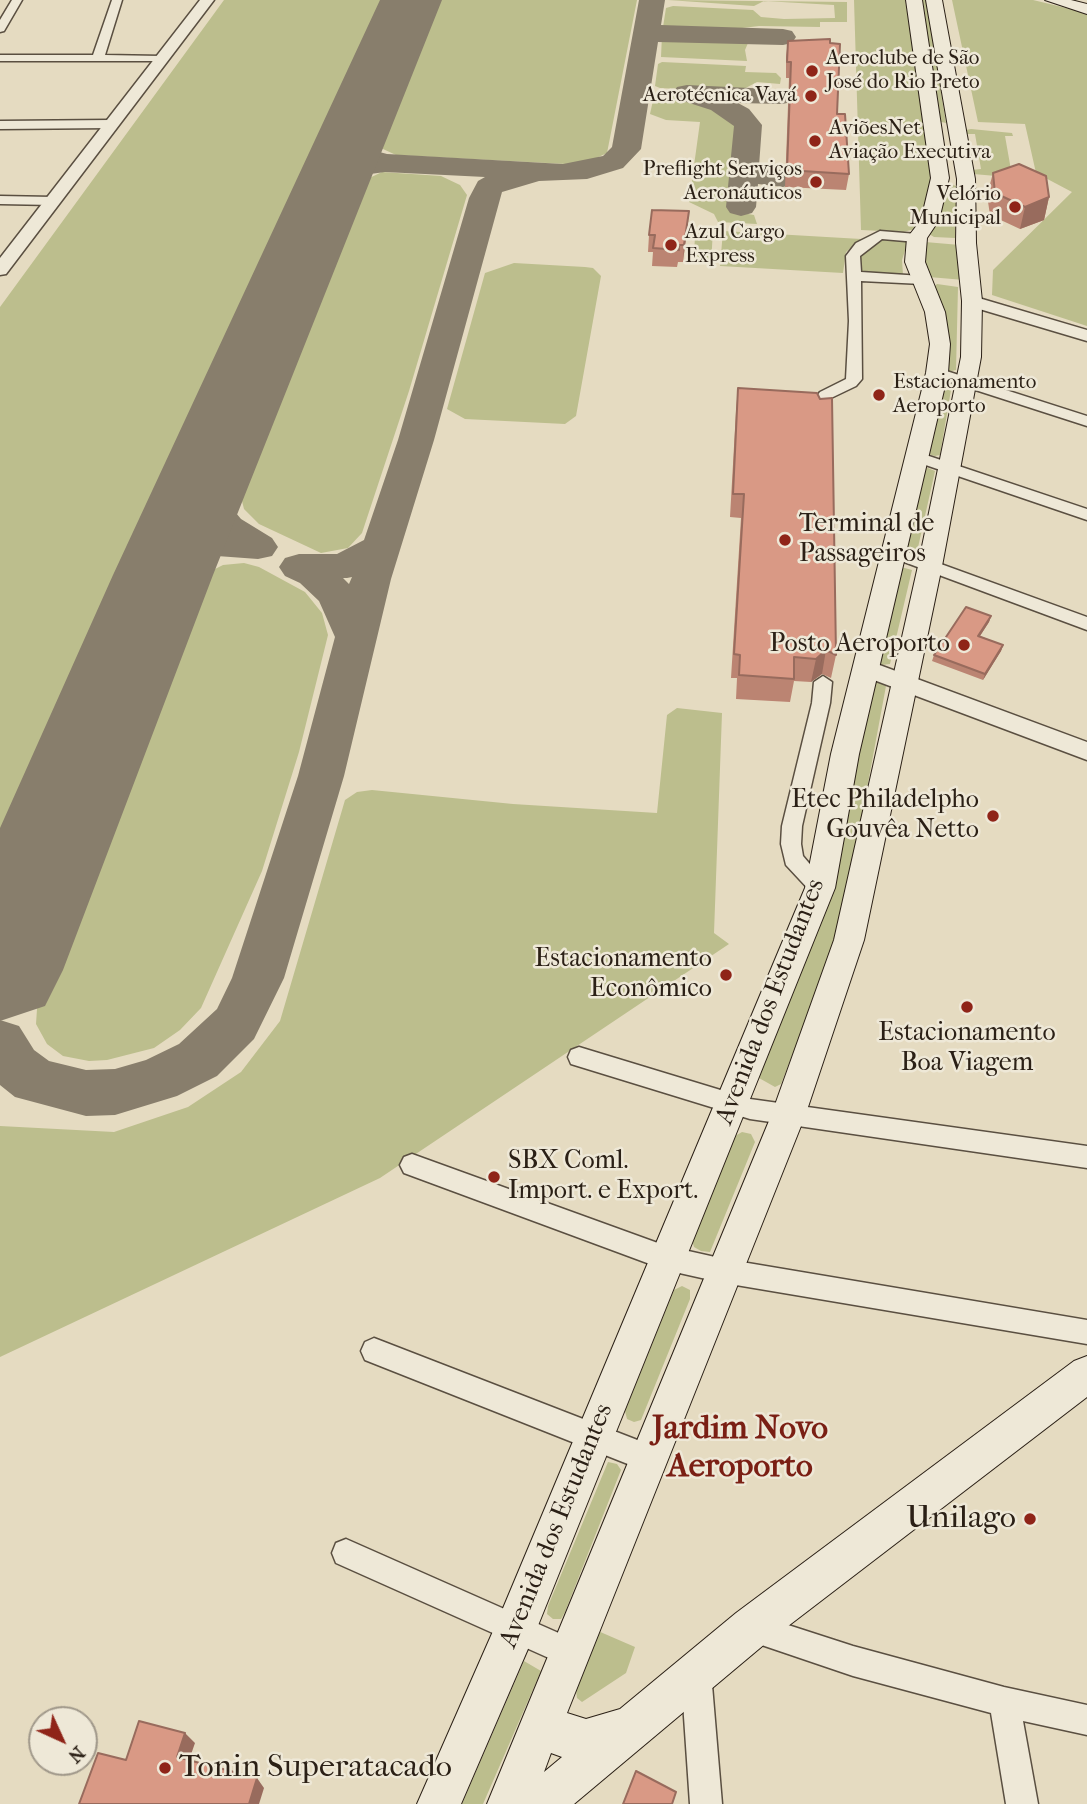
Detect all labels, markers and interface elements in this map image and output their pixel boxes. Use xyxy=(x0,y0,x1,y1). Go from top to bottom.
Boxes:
place label: Aeroclube de São José do Rio Preto xyxy=(826,46,980,96)
marker: Aeroclube de São José do Rio Preto xyxy=(804,63,820,79)
place label: Aerotécnica Vavá xyxy=(643,83,797,109)
marker: Aerotécnica Vavá xyxy=(803,88,819,104)
place label: AviõesNet Aviação Executiva xyxy=(829,116,991,166)
marker: AviõesNet Aviação Executiva xyxy=(807,133,823,149)
place label: Preflight Serviços Aeronáuticos xyxy=(643,157,802,207)
marker: Preflight Serviços Aeronáuticos xyxy=(808,174,824,190)
place label: Velório Municipal xyxy=(910,182,1001,232)
marker: Velório Municipal xyxy=(1007,199,1023,215)
place label: Azul Cargo Express xyxy=(685,220,785,270)
marker: Azul Cargo Express xyxy=(663,237,679,253)
place label: Estacionamento Aeroporto xyxy=(893,370,1036,420)
marker: Estacionamento Aeroporto xyxy=(871,387,887,403)
place label: Terminal de Passageiros xyxy=(799,509,934,570)
marker: Terminal de Passageiros xyxy=(777,532,793,548)
place label: Posto Aeroporto xyxy=(769,629,950,661)
marker: Posto Aeroporto xyxy=(956,637,972,653)
place label: Etec Philadelpho Gouvêa Netto xyxy=(791,785,979,846)
marker: Etec Philadelpho Gouvêa Netto xyxy=(985,808,1001,824)
street label: Avenida dos Estudantes xyxy=(710,875,832,1129)
place label: Estacionamento Econômico xyxy=(534,944,712,1006)
marker: Estacionamento Econômico xyxy=(718,967,734,983)
marker: Estacionamento Boa Viagem xyxy=(959,999,975,1015)
place label: Estacionamento Boa Viagem xyxy=(878,1018,1056,1080)
place label: SBX Coml. Import. e Export. xyxy=(508,1146,698,1208)
marker: SBX Coml. Import. e Export. xyxy=(486,1169,502,1185)
street label: Avenida dos Estudantes xyxy=(494,1399,620,1653)
district label: Jardim Novo Aeroporto xyxy=(652,1410,828,1488)
place label: Unilago xyxy=(906,1500,1016,1538)
marker: Unilago xyxy=(1022,1511,1038,1527)
north arrow xyxy=(28,1706,98,1776)
text: N xyxy=(64,1742,89,1767)
place label: Tonin Superatacado xyxy=(179,1749,452,1787)
marker: Tonin Superatacado xyxy=(157,1760,173,1776)

